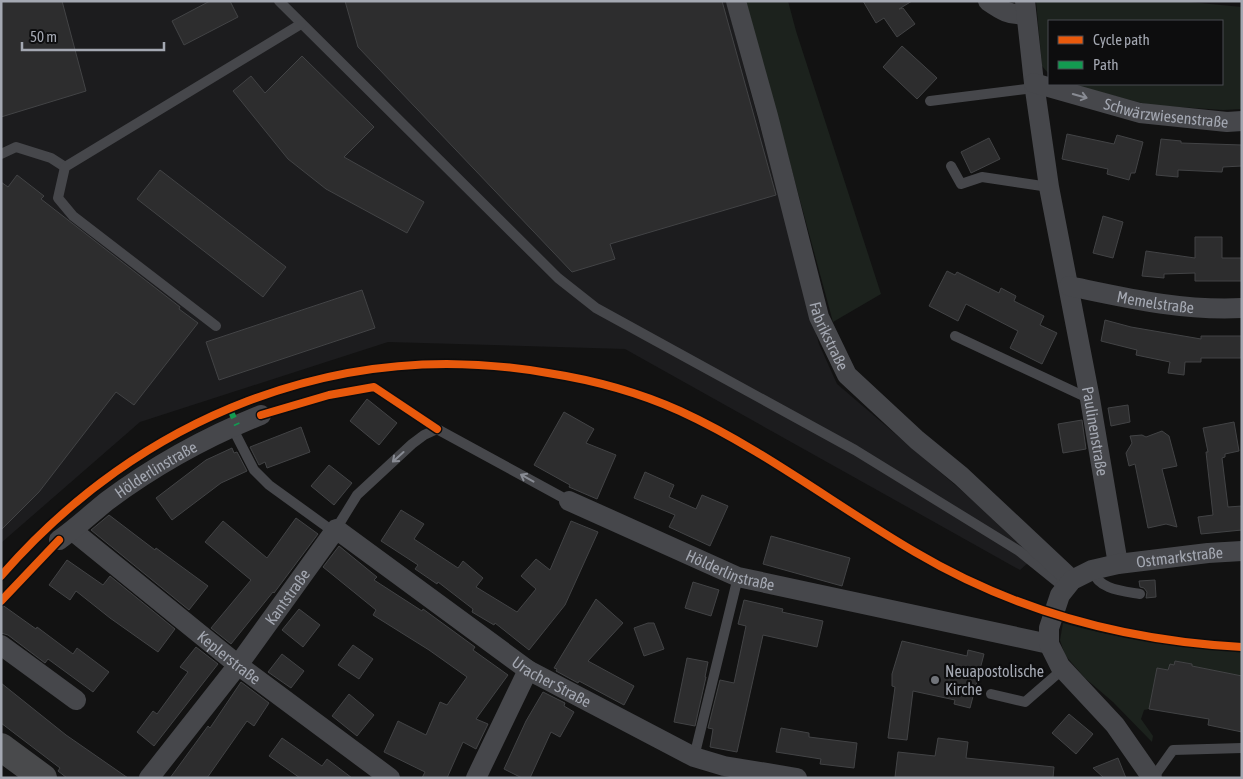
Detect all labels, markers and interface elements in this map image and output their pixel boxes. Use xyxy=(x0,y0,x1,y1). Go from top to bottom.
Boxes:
scale bar xyxy=(22,20,165,52)
legend xyxy=(1048,20,1223,85)
text: 50 m xyxy=(30,28,57,45)
text: Cycle path xyxy=(1093,31,1150,48)
text: Path xyxy=(1093,56,1119,73)
one-way arrow xyxy=(1072,92,1088,102)
street label: Schwärzwiesenstraße xyxy=(1102,94,1229,131)
street label: Memelstraße xyxy=(1115,287,1195,316)
street label: Fabrikstraße xyxy=(806,300,852,373)
street label: Paulinenstraße xyxy=(1079,385,1112,477)
street label: Hölderlinstraße xyxy=(111,437,200,502)
one-way arrow xyxy=(391,451,404,463)
one-way arrow xyxy=(519,473,534,483)
street label: Ostmarkstraße xyxy=(1135,543,1224,571)
street label: Hölderlinstraße xyxy=(683,546,776,594)
street label: Kantstraße xyxy=(261,565,313,628)
street label: Keplerstraße xyxy=(194,627,264,688)
street label: Uracher Straße xyxy=(509,653,594,710)
place label: Neuapostolische Kirche xyxy=(945,662,1044,698)
marker: Neuapostolische Kirche xyxy=(929,674,941,686)

